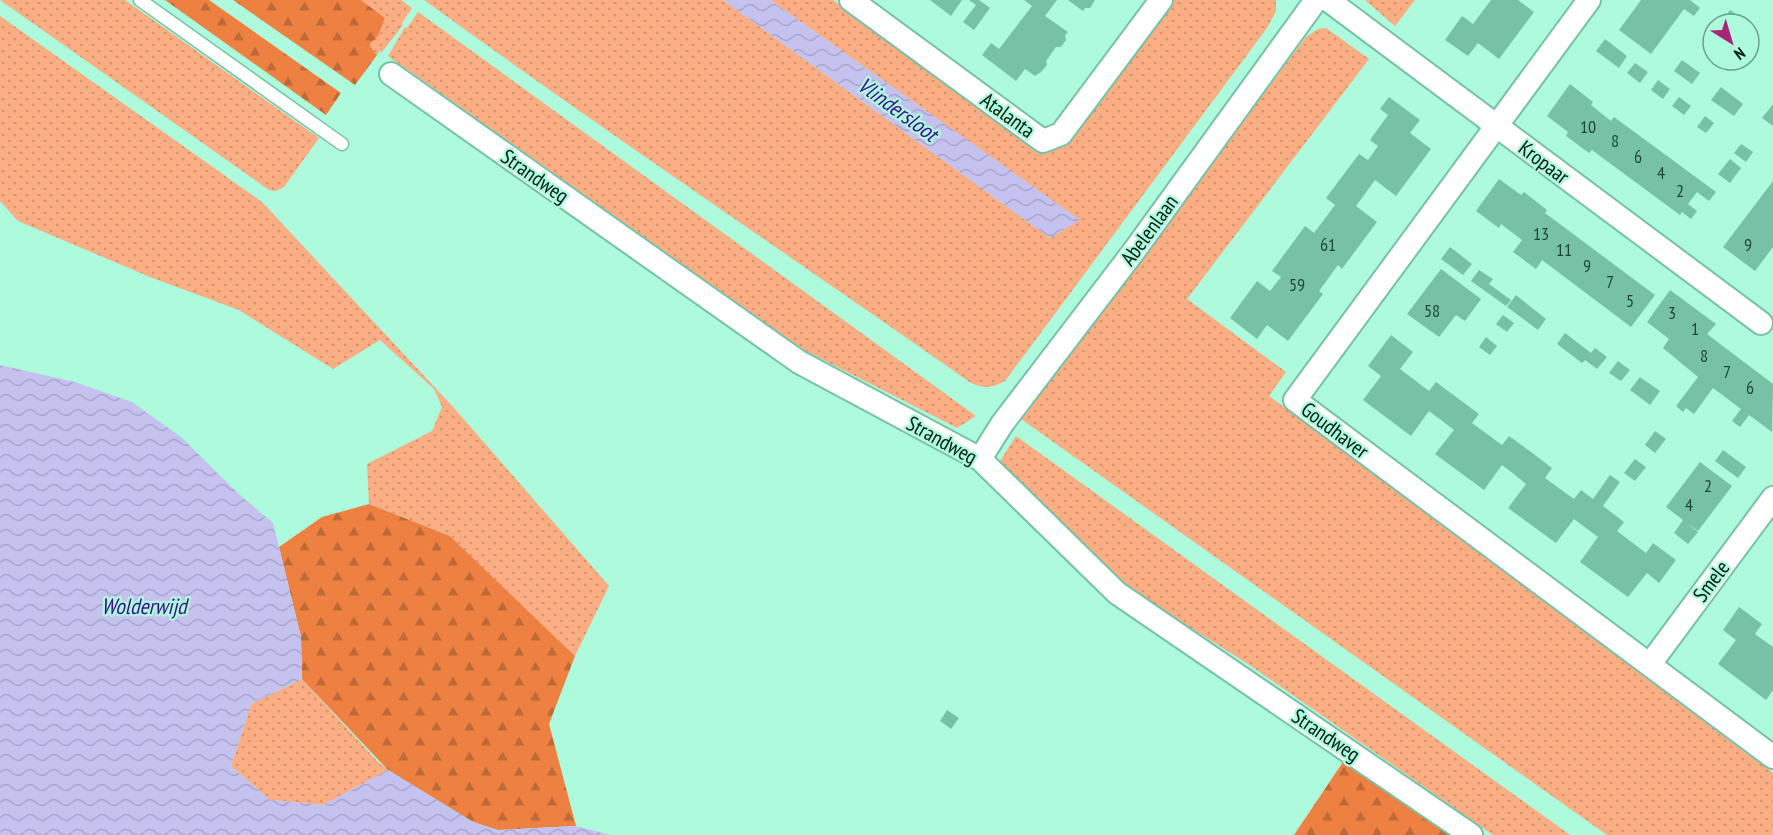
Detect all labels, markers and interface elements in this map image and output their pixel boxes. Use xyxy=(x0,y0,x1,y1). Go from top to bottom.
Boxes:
north arrow xyxy=(1701,12,1761,72)
text: N xyxy=(1731,43,1749,65)
water label: Vlindersloot xyxy=(853,71,946,149)
street label: Atalanta xyxy=(976,86,1040,144)
house number: 10 xyxy=(1580,115,1596,138)
house number: 8 xyxy=(1611,129,1619,152)
street label: Kropaar xyxy=(1513,134,1575,190)
street label: Strandweg xyxy=(496,143,574,209)
house number: 6 xyxy=(1634,145,1642,168)
house number: 4 xyxy=(1657,161,1665,184)
house number: 2 xyxy=(1676,179,1684,202)
street label: Abelenlaan xyxy=(1114,189,1184,271)
house number: 13 xyxy=(1533,222,1549,245)
house number: 61 xyxy=(1320,233,1336,256)
house number: 9 xyxy=(1744,233,1752,256)
house number: 11 xyxy=(1556,238,1572,261)
house number: 9 xyxy=(1583,254,1591,277)
house number: 7 xyxy=(1606,270,1614,293)
house number: 59 xyxy=(1289,273,1305,296)
house number: 5 xyxy=(1626,289,1634,312)
house number: 58 xyxy=(1424,299,1440,322)
house number: 3 xyxy=(1668,301,1676,324)
house number: 1 xyxy=(1691,317,1699,340)
house number: 8 xyxy=(1700,344,1708,367)
house number: 7 xyxy=(1723,360,1731,383)
house number: 6 xyxy=(1746,376,1754,399)
street label: Goudhaver xyxy=(1296,396,1374,464)
street label: Strandweg xyxy=(902,410,982,470)
house number: 2 xyxy=(1704,474,1712,497)
house number: 4 xyxy=(1685,493,1693,516)
street label: Smele xyxy=(1687,555,1735,607)
water label: Wolderwijd xyxy=(101,592,190,620)
street label: Strandweg xyxy=(1287,702,1365,768)

